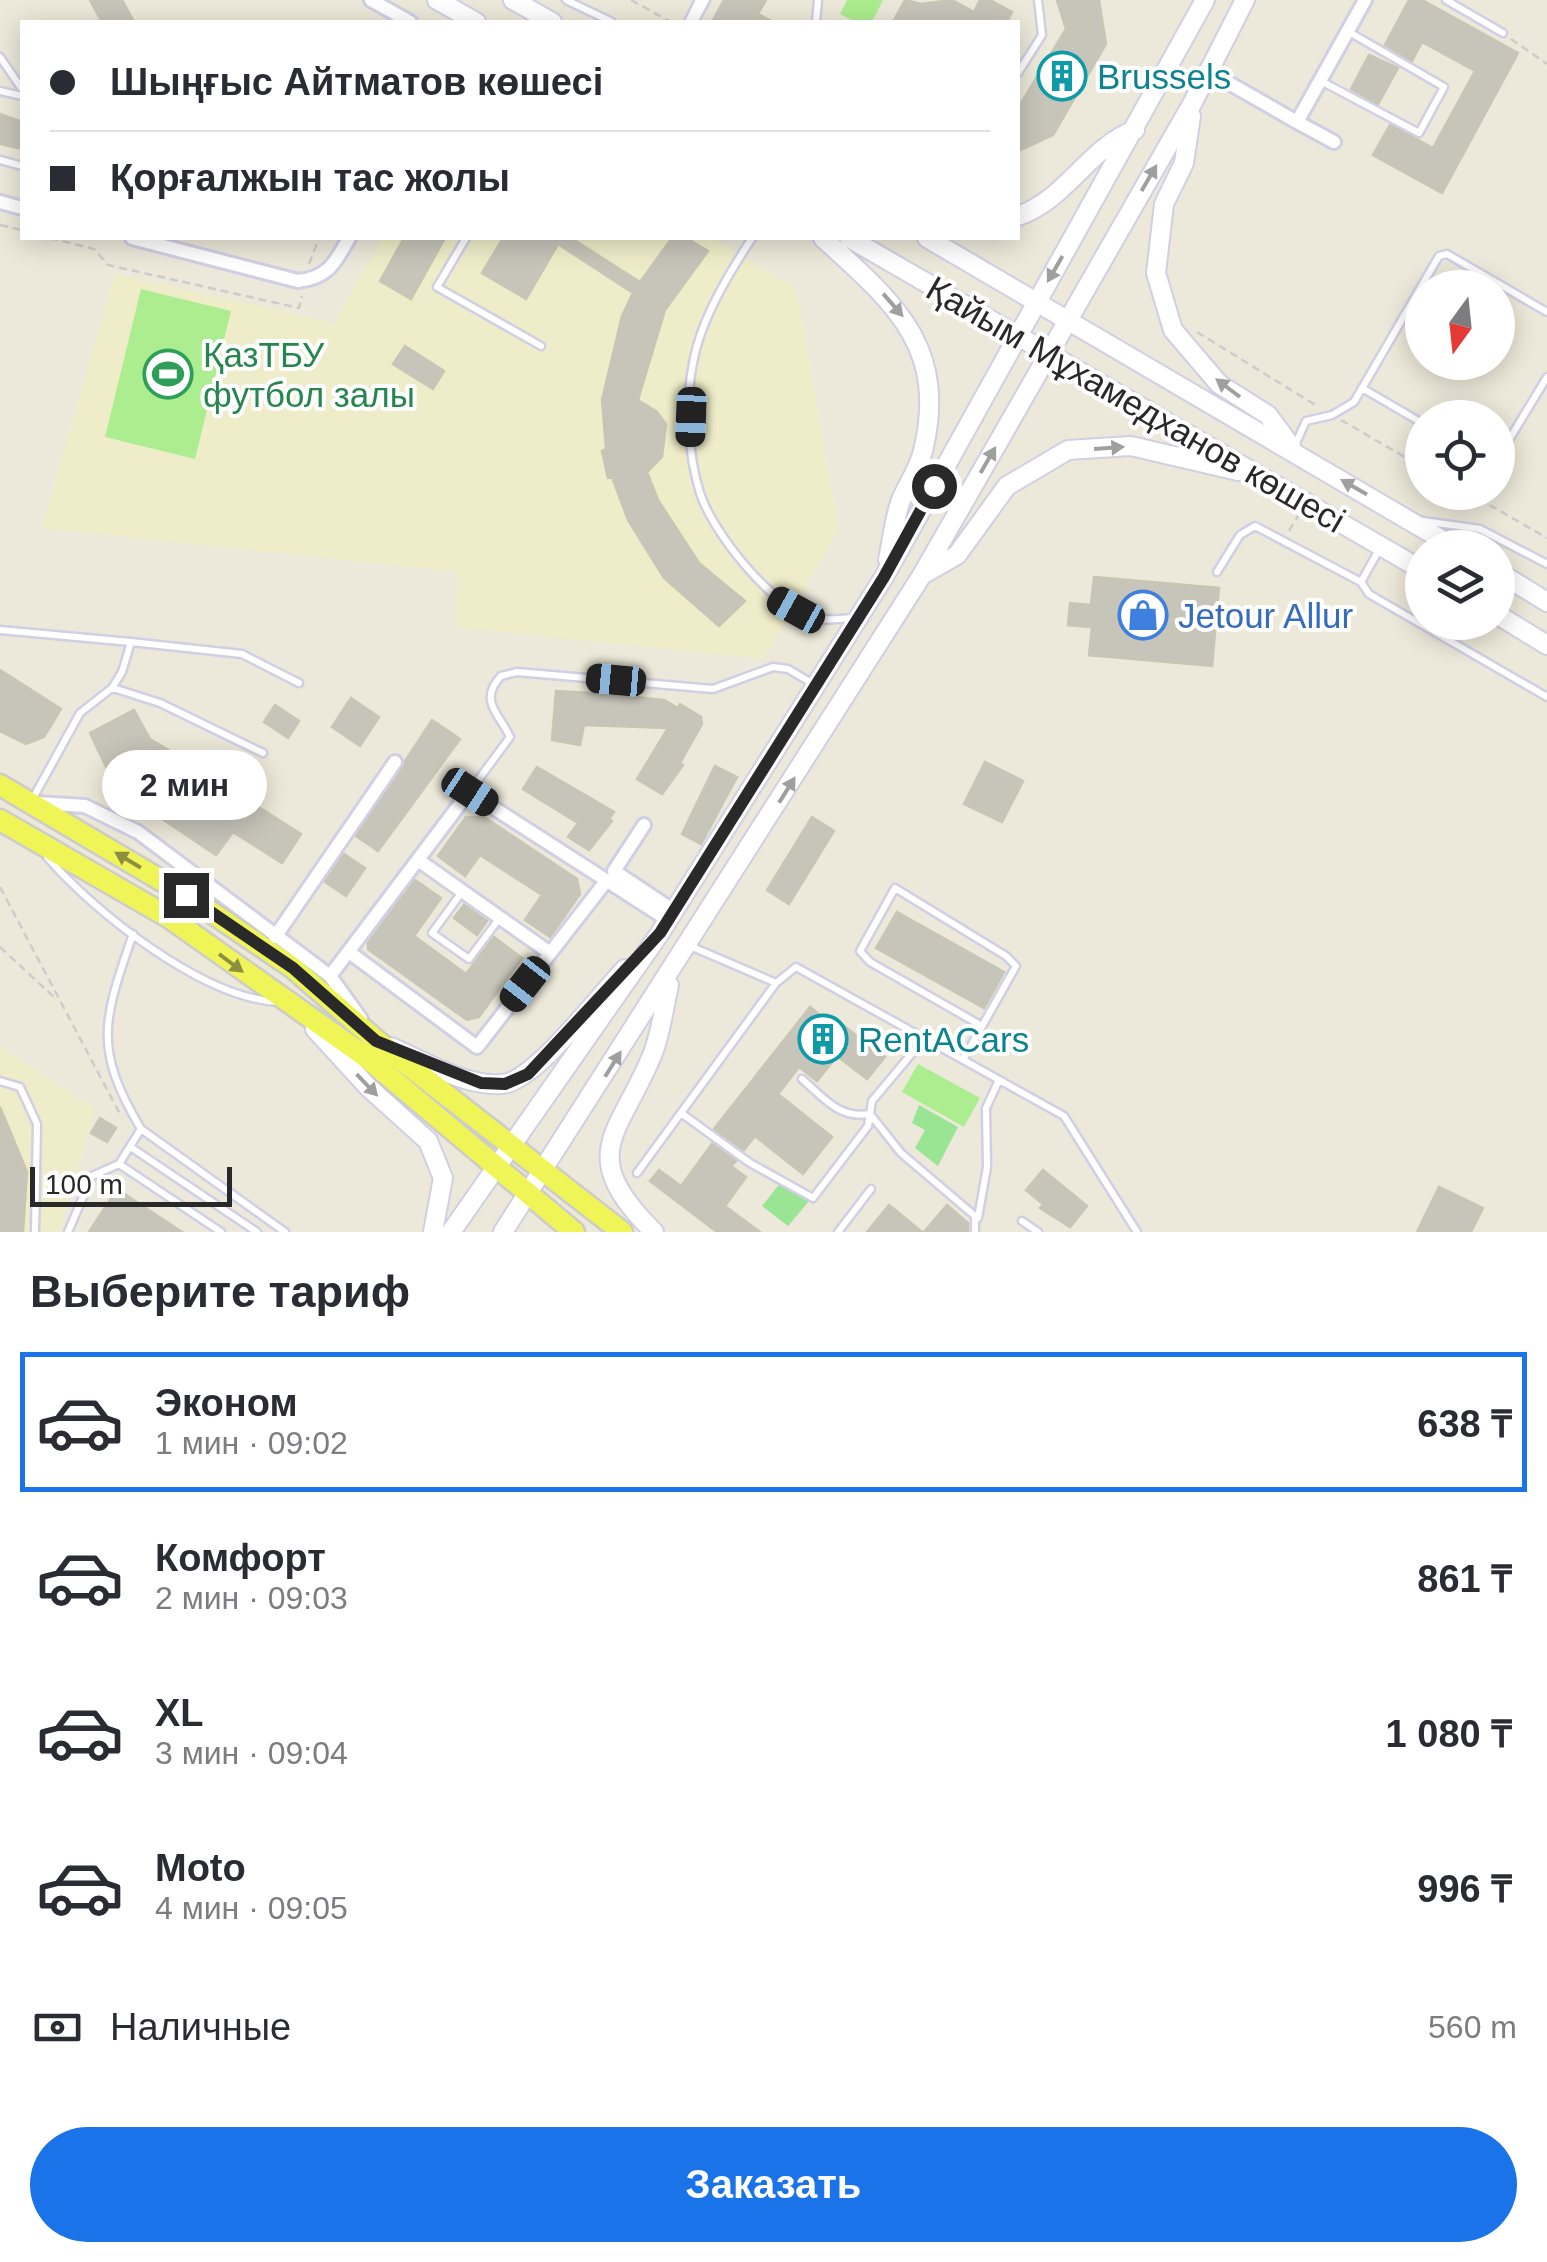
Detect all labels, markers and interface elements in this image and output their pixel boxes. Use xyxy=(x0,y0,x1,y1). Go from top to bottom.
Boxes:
building icon: Brussels xyxy=(1036,50,1088,102)
place label: Brussels xyxy=(1097,57,1231,96)
text: Шыңғыс Айтматов көшесі xyxy=(110,61,603,103)
text: Қорғалжын тас жолы xyxy=(110,157,510,199)
one-way arrow xyxy=(1140,164,1157,193)
one-way arrow xyxy=(1047,255,1064,283)
street label: Қайым Мұхамедханов көшесі xyxy=(920,268,1352,540)
north arrow xyxy=(1405,270,1515,380)
map controls xyxy=(1405,270,1515,640)
one-way arrow xyxy=(881,293,903,318)
place label: ҚазТБУ футбол залы xyxy=(203,335,415,414)
sports icon: ҚазТБУ футбол залы xyxy=(142,348,194,400)
one-way arrow xyxy=(1215,379,1241,399)
car xyxy=(675,386,707,448)
button: locate xyxy=(1405,400,1515,510)
one-way arrow xyxy=(1093,440,1125,456)
one-way arrow xyxy=(979,446,996,475)
route start xyxy=(912,464,957,509)
one-way arrow xyxy=(1340,479,1368,497)
button: layers xyxy=(1405,530,1515,640)
car xyxy=(762,582,830,638)
shop icon: Jetour Allur xyxy=(1117,589,1169,641)
place label: Jetour Allur xyxy=(1178,596,1353,635)
car xyxy=(585,662,647,698)
callout: 2 мин xyxy=(104,750,268,820)
car xyxy=(437,763,503,821)
text: 2 мин xyxy=(140,767,229,803)
one-way arrow xyxy=(778,776,795,804)
one-way arrow xyxy=(114,852,142,869)
route end xyxy=(164,873,209,918)
car xyxy=(495,951,555,1017)
one-way arrow xyxy=(218,953,244,973)
building icon: RentACars xyxy=(797,1013,849,1065)
place label: RentACars xyxy=(858,1020,1029,1059)
one-way arrow xyxy=(604,1051,622,1078)
one-way arrow xyxy=(355,1072,379,1096)
scale bar xyxy=(30,1162,232,1206)
text: 100 m xyxy=(45,1169,123,1200)
text: Выберите тариф xyxy=(30,1266,410,1317)
icon: car xyxy=(35,1377,125,1467)
text: Эконом xyxy=(155,1382,298,1424)
text: 638 ₸ xyxy=(1417,1403,1512,1445)
text: 1 мин · 09:02 xyxy=(155,1425,348,1461)
icon: car xyxy=(35,1532,125,1622)
text: Комфорт xyxy=(155,1537,326,1579)
text: 861 ₸ xyxy=(1417,1558,1512,1600)
text: 2 мин · 09:03 xyxy=(155,1580,348,1616)
icon: car xyxy=(35,1687,125,1777)
text: XL xyxy=(155,1692,204,1734)
text: 1 080 ₸ xyxy=(1386,1713,1512,1755)
text: 3 мин · 09:04 xyxy=(155,1735,348,1771)
icon: car xyxy=(35,1842,125,1932)
text: Moto xyxy=(155,1847,246,1889)
text: 996 ₸ xyxy=(1417,1868,1512,1910)
text: 4 мин · 09:05 xyxy=(155,1890,348,1926)
icon: cash xyxy=(30,2000,85,2055)
text: Наличные xyxy=(110,2006,291,2048)
text: 560 m xyxy=(1428,2009,1517,2045)
button: Заказать xyxy=(30,2127,1517,2242)

